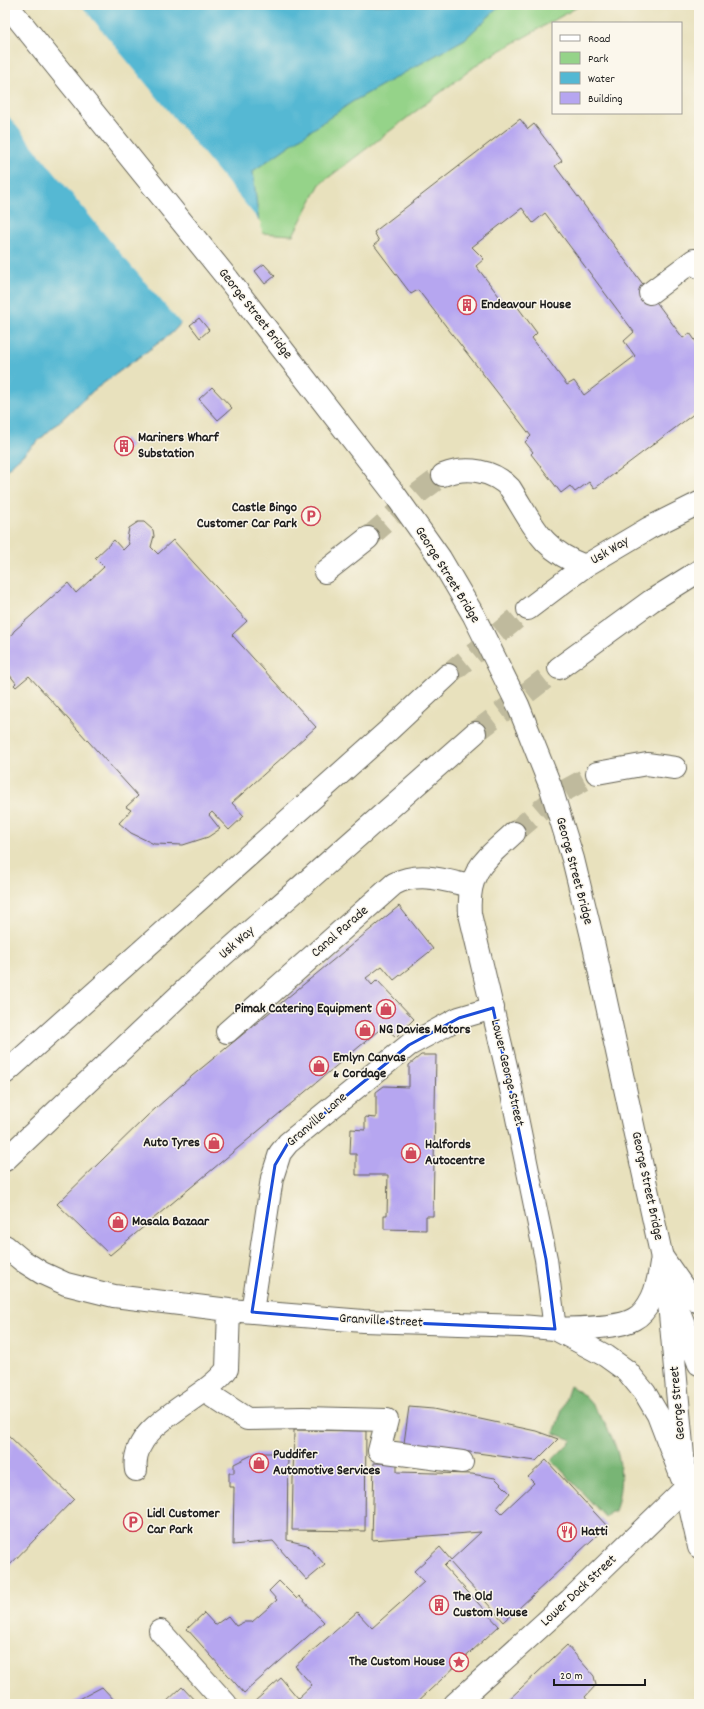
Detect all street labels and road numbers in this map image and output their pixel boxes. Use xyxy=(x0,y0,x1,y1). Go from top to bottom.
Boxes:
street label: George Street Bridge xyxy=(213,264,297,364)
street label: George Street Bridge xyxy=(409,523,485,627)
street label: Usk Way xyxy=(587,531,633,570)
street label: George Street Bridge xyxy=(550,815,598,927)
street label: Canal Parade xyxy=(307,901,373,963)
street label: Usk Way xyxy=(215,922,260,964)
street label: Lower George Street xyxy=(485,1017,529,1129)
street label: Granville Lane xyxy=(282,1088,352,1152)
street label: George Street Bridge xyxy=(626,1130,668,1242)
street label: Granville Street xyxy=(339,1309,423,1333)
street label: George Street xyxy=(665,1365,691,1441)
street label: Lower Dock Street xyxy=(536,1550,622,1632)

